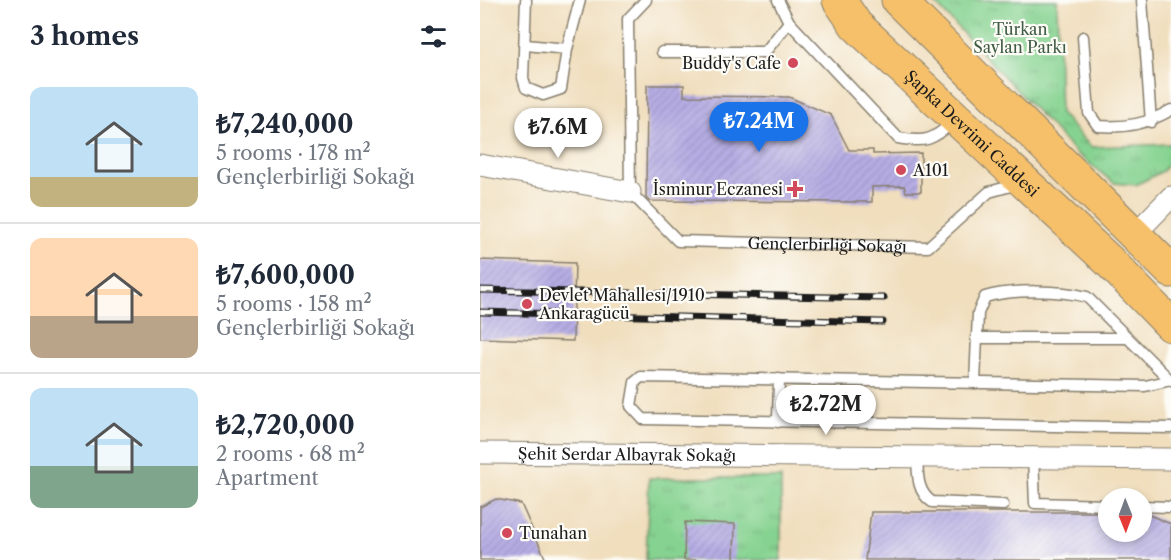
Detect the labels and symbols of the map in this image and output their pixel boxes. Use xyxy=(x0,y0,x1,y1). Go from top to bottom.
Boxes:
park label: Türkan Saylan Parkı xyxy=(973,19,1067,57)
place label: Buddy's Cafe xyxy=(682,53,781,73)
marker: Buddy's Cafe xyxy=(786,56,800,70)
street label: Şapka Devrimi Caddesi xyxy=(901,66,1043,201)
pin: ₺7.24M xyxy=(710,102,808,153)
pin: ₺7.6M xyxy=(516,108,600,159)
place label: A101 xyxy=(912,160,949,180)
marker: A101 xyxy=(894,163,908,177)
place label: İsminur Eczanesi xyxy=(653,179,783,199)
marker: İsminur Eczanesi xyxy=(788,182,802,196)
street label: Gençlerbirliği Sokağı xyxy=(747,233,907,256)
place label: Devlet Mahallesi/1910 Ankaragücü xyxy=(538,285,705,323)
marker: Devlet Mahallesi/1910 Ankaragücü xyxy=(520,297,534,311)
pin: ₺2.72M xyxy=(777,385,875,436)
street label: Şehit Serdar Albayrak Sokağı xyxy=(518,443,736,465)
north arrow xyxy=(1098,488,1152,542)
place label: Tunahan xyxy=(519,523,587,543)
marker: Tunahan xyxy=(500,526,514,540)

